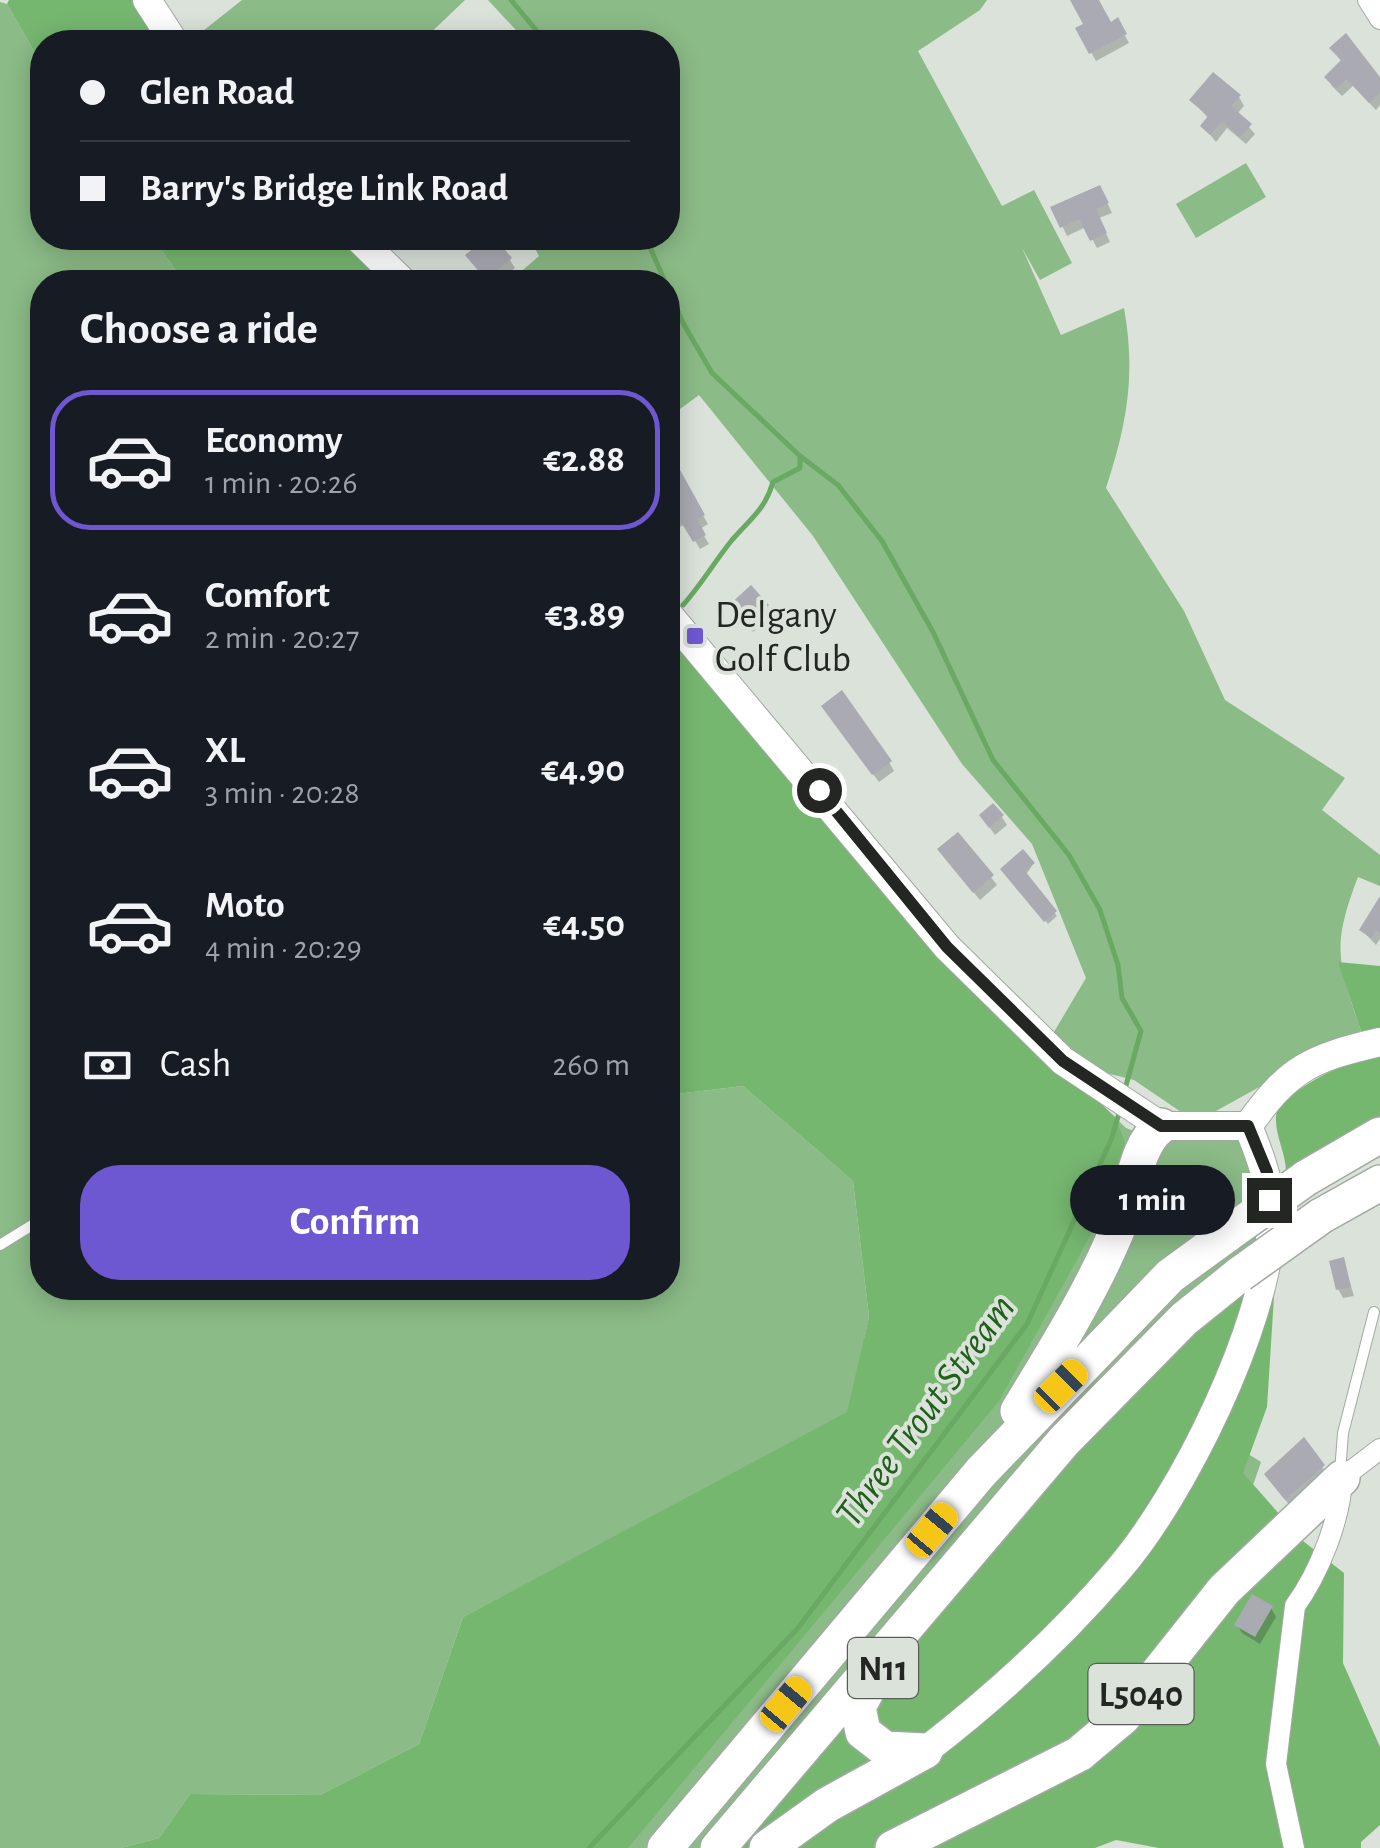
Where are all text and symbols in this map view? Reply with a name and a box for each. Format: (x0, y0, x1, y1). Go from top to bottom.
text: Glen Road (140, 74, 294, 112)
text: Barry's Bridge Link Road (140, 170, 508, 208)
text: Choose a ride (80, 307, 318, 352)
icon: car (85, 415, 175, 505)
text: Economy (205, 422, 343, 460)
text: €2.88 (543, 441, 625, 479)
text: 1 min · 20:26 (205, 467, 357, 499)
icon: car (85, 570, 175, 660)
text: Comfort (205, 577, 330, 615)
text: €3.89 (545, 596, 625, 634)
place label: Delgany Golf Club (715, 597, 851, 679)
text: 2 min · 20:27 (205, 622, 359, 654)
marker: Delgany Golf Club (684, 625, 706, 647)
icon: car (85, 725, 175, 815)
text: XL (205, 732, 245, 770)
text: €4.90 (541, 751, 625, 789)
route start (797, 768, 842, 813)
text: 3 min · 20:28 (205, 777, 360, 809)
icon: car (85, 880, 175, 970)
text: Moto (205, 887, 285, 925)
text: €4.50 (543, 906, 625, 944)
text: 4 min · 20:29 (205, 932, 362, 964)
icon: cash (80, 1038, 135, 1093)
text: Cash (160, 1046, 231, 1084)
text: 260 m (553, 1049, 630, 1081)
button: Confirm (80, 1165, 630, 1280)
callout: 1 min (1069, 1165, 1234, 1235)
route end (1247, 1178, 1292, 1223)
text: 1 min (1119, 1184, 1186, 1216)
water label: Three Trout Stream (829, 1288, 1023, 1534)
car (1029, 1354, 1093, 1418)
car (901, 1497, 963, 1563)
road number: N11 (848, 1638, 918, 1698)
road number: L5040 (1088, 1664, 1194, 1724)
car (755, 1671, 817, 1737)

